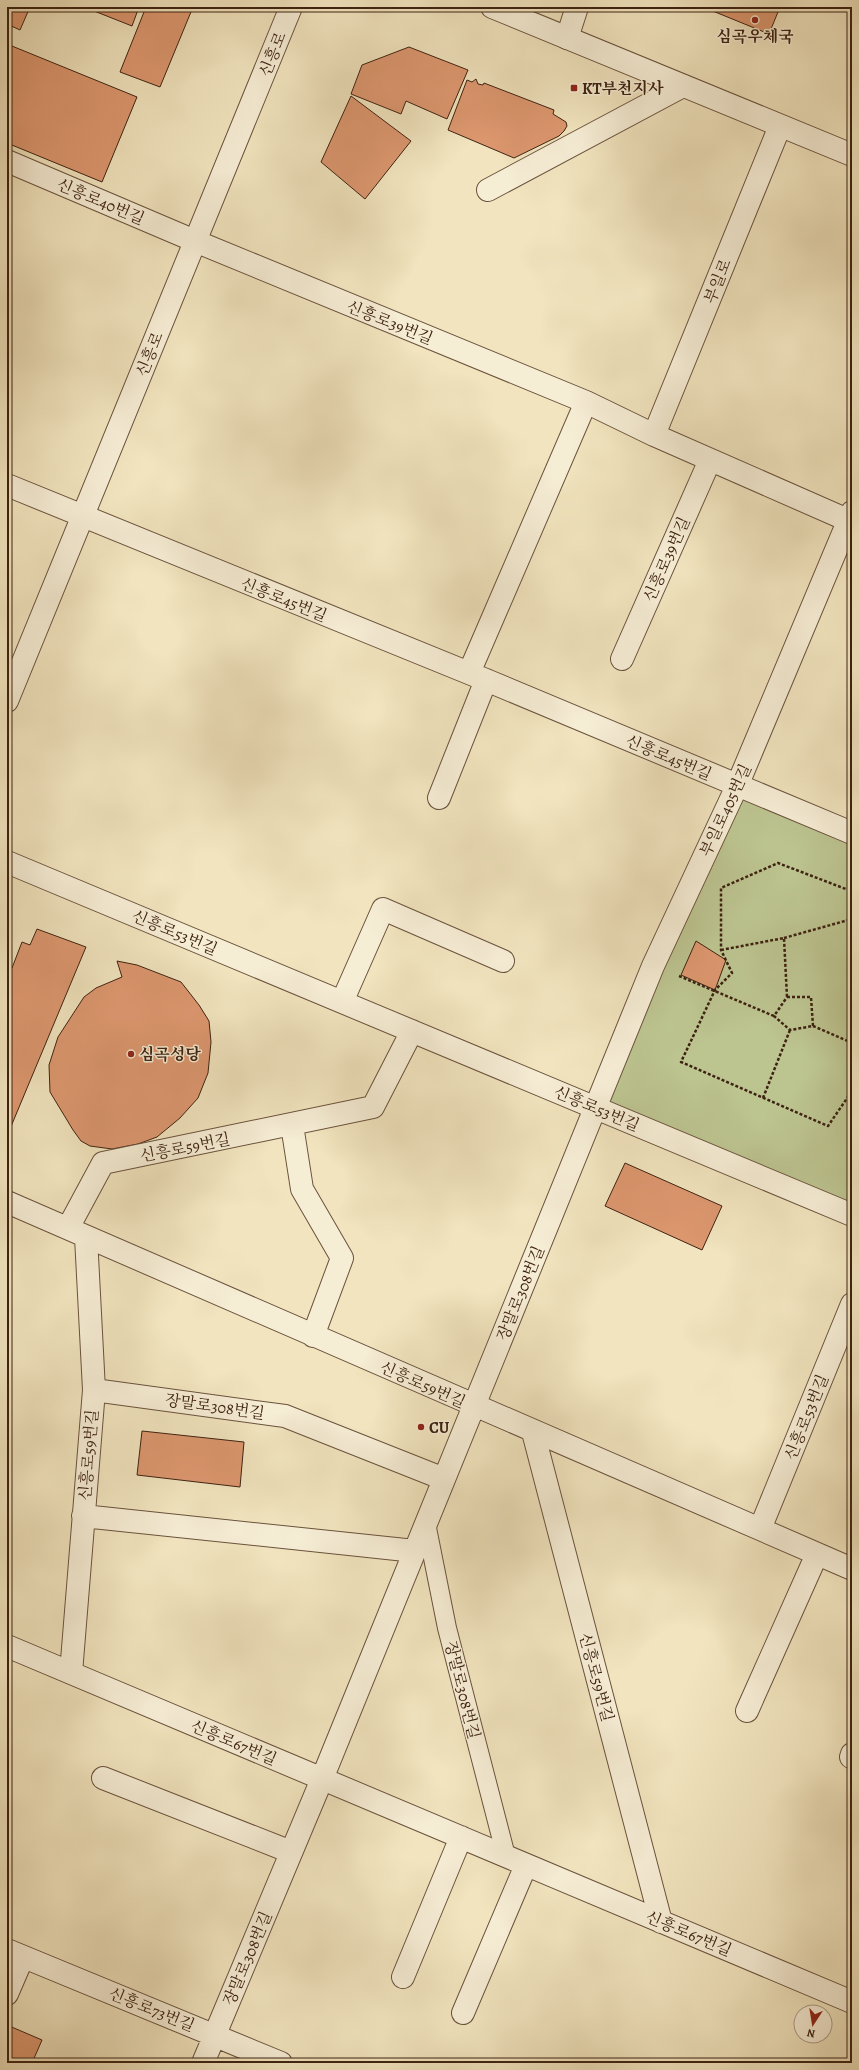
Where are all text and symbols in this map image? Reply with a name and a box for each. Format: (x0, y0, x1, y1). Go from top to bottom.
marker: 심곡우체국 (750, 15, 760, 25)
place label: 심곡우체국 (716, 26, 794, 48)
street label: 신흥로 (254, 28, 292, 80)
place label: KT부천지사 (582, 78, 664, 100)
marker: KT부천지사 (569, 83, 579, 93)
street label: 신흥로40번길 (53, 174, 148, 230)
street label: 부일로 (699, 255, 737, 307)
street label: 신흥로39번길 (343, 296, 436, 350)
street label: 신흥로 (131, 328, 169, 380)
street label: 신흥로39번길 (638, 513, 696, 606)
street label: 신흥로45번길 (237, 573, 330, 627)
street label: 신흥로45번길 (622, 730, 715, 786)
street label: 부일로405번길 (695, 760, 757, 860)
street label: 신흥로53번길 (129, 905, 221, 961)
place label: 심곡성당 (139, 1044, 201, 1066)
marker: 심곡성당 (126, 1049, 136, 1059)
street label: 신흥로53번길 (551, 1081, 643, 1137)
street label: 신흥로59번길 (138, 1128, 232, 1168)
street label: 장말로308번길 (492, 1243, 550, 1344)
street label: 신흥로59번길 (376, 1356, 469, 1414)
street label: 신흥로53번길 (780, 1371, 834, 1464)
street label: 장말로308번길 (164, 1389, 266, 1425)
street label: 신흥로59번길 (74, 1409, 104, 1502)
place label: CU (429, 1417, 450, 1439)
marker: CU (416, 1422, 426, 1432)
street label: 신흥로59번길 (574, 1630, 618, 1724)
street label: 장말로308번길 (439, 1639, 485, 1742)
street label: 신흥로67번길 (187, 1715, 280, 1771)
street label: 신흥로67번길 (642, 1906, 735, 1962)
street label: 장말로308번길 (218, 1908, 278, 2009)
street label: 신흥로73번길 (105, 1983, 198, 2037)
north arrow (793, 2004, 833, 2044)
text: N (806, 2025, 817, 2041)

